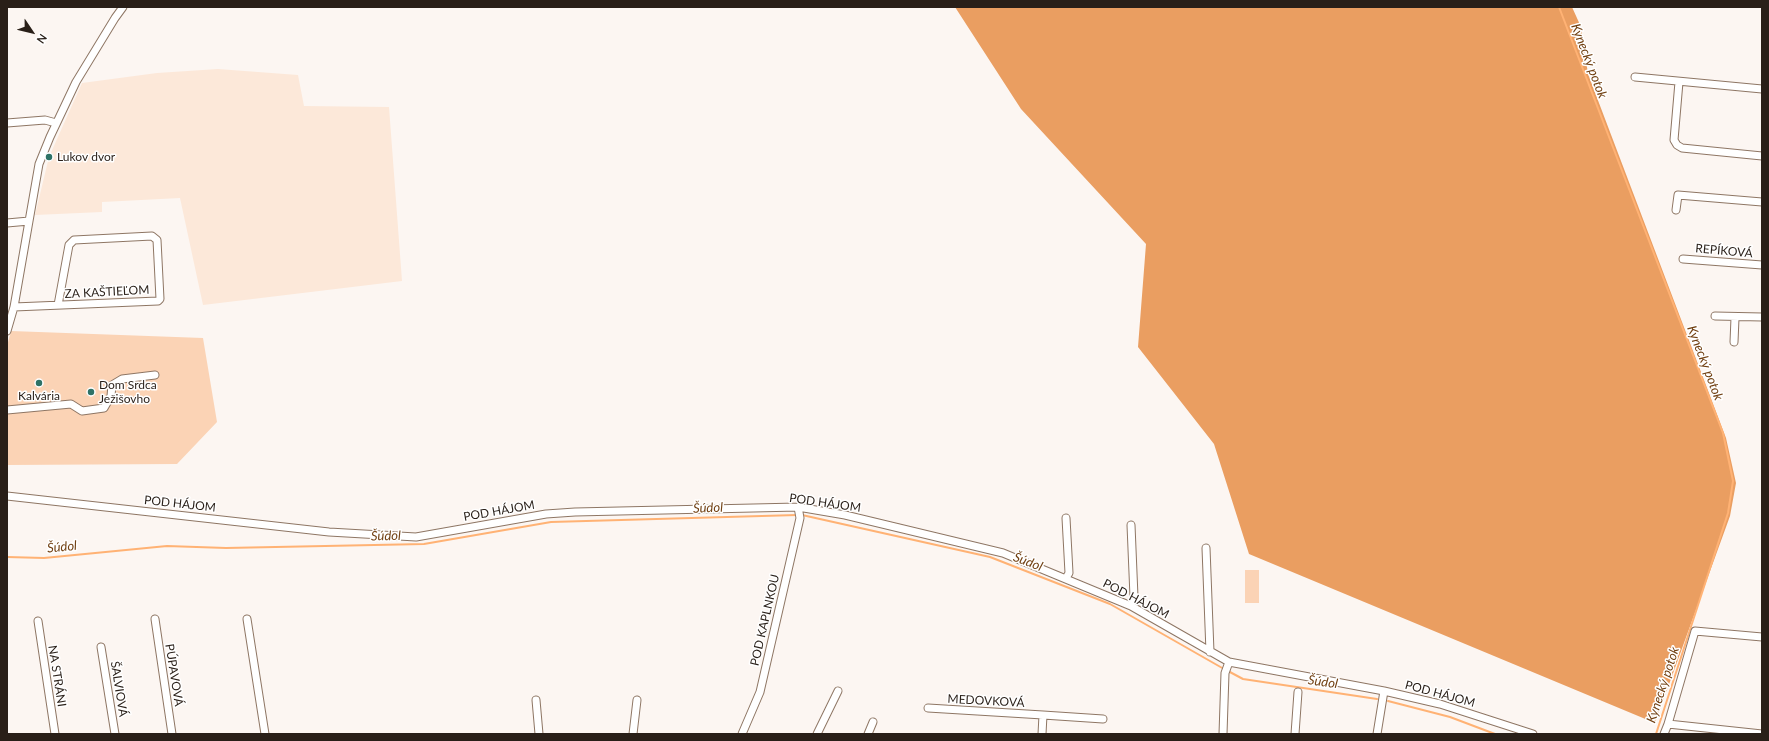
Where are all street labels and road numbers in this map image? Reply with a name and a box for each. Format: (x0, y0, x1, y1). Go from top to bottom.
street label: REPÍKOVÁ (1695, 241, 1753, 261)
street label: ZA KAŠTIEĽOM (64, 283, 150, 301)
street label: POD HÁJOM (788, 491, 862, 515)
street label: POD HÁJOM (143, 493, 217, 515)
street label: POD HÁJOM (462, 498, 536, 524)
street label: POD KAPLNKOU (747, 573, 783, 667)
street label: POD HÁJOM (1101, 576, 1171, 622)
street label: PÚPAVOVÁ (162, 643, 186, 707)
street label: NA STRÁNI (45, 644, 69, 708)
street label: ŠALVIOVÁ (108, 660, 130, 718)
street label: POD HÁJOM (1403, 678, 1477, 710)
street label: MEDOVKOVÁ (947, 692, 1025, 710)

